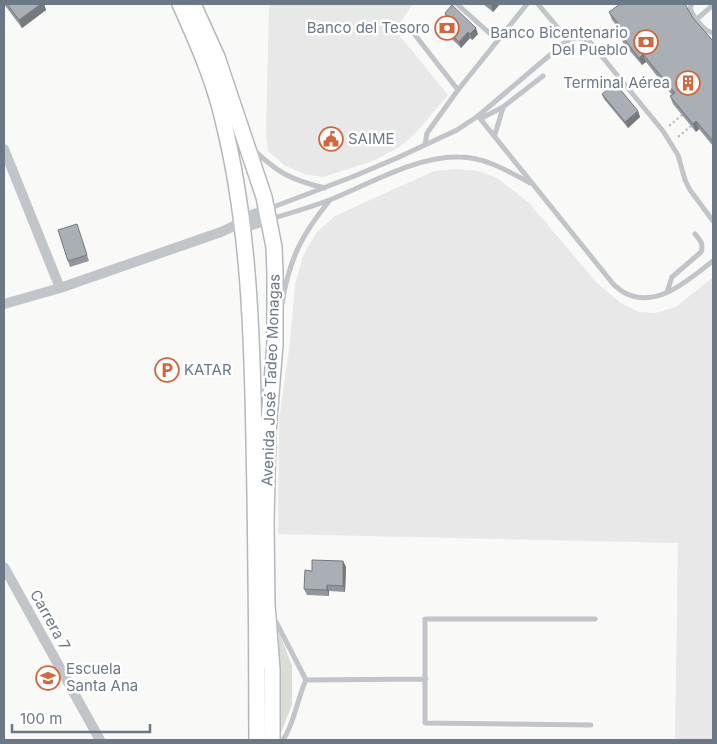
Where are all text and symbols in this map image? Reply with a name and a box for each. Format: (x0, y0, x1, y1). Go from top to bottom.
bank icon: Banco del Tesoro (434, 15, 460, 41)
place label: Banco del Tesoro (307, 18, 430, 37)
place label: Banco Bicentenario Del Pueblo (490, 23, 628, 59)
bank icon: Banco Bicentenario Del Pueblo (633, 29, 659, 55)
building icon: Terminal Aérea (675, 70, 701, 96)
place label: Terminal Aérea (563, 73, 670, 92)
public building icon: SAIME (318, 126, 344, 152)
place label: SAIME (348, 129, 395, 148)
street label: Avenida José Tadeo Monagas (257, 273, 284, 486)
parking icon: KATAR (154, 357, 180, 383)
place label: KATAR (184, 360, 232, 379)
street label: Carrera 7 (26, 586, 75, 653)
place label: Escuela Santa Ana (66, 659, 138, 695)
school or university icon: Escuela Santa Ana (35, 665, 61, 691)
scale bar (12, 702, 150, 734)
text: 100 m (20, 709, 62, 728)

